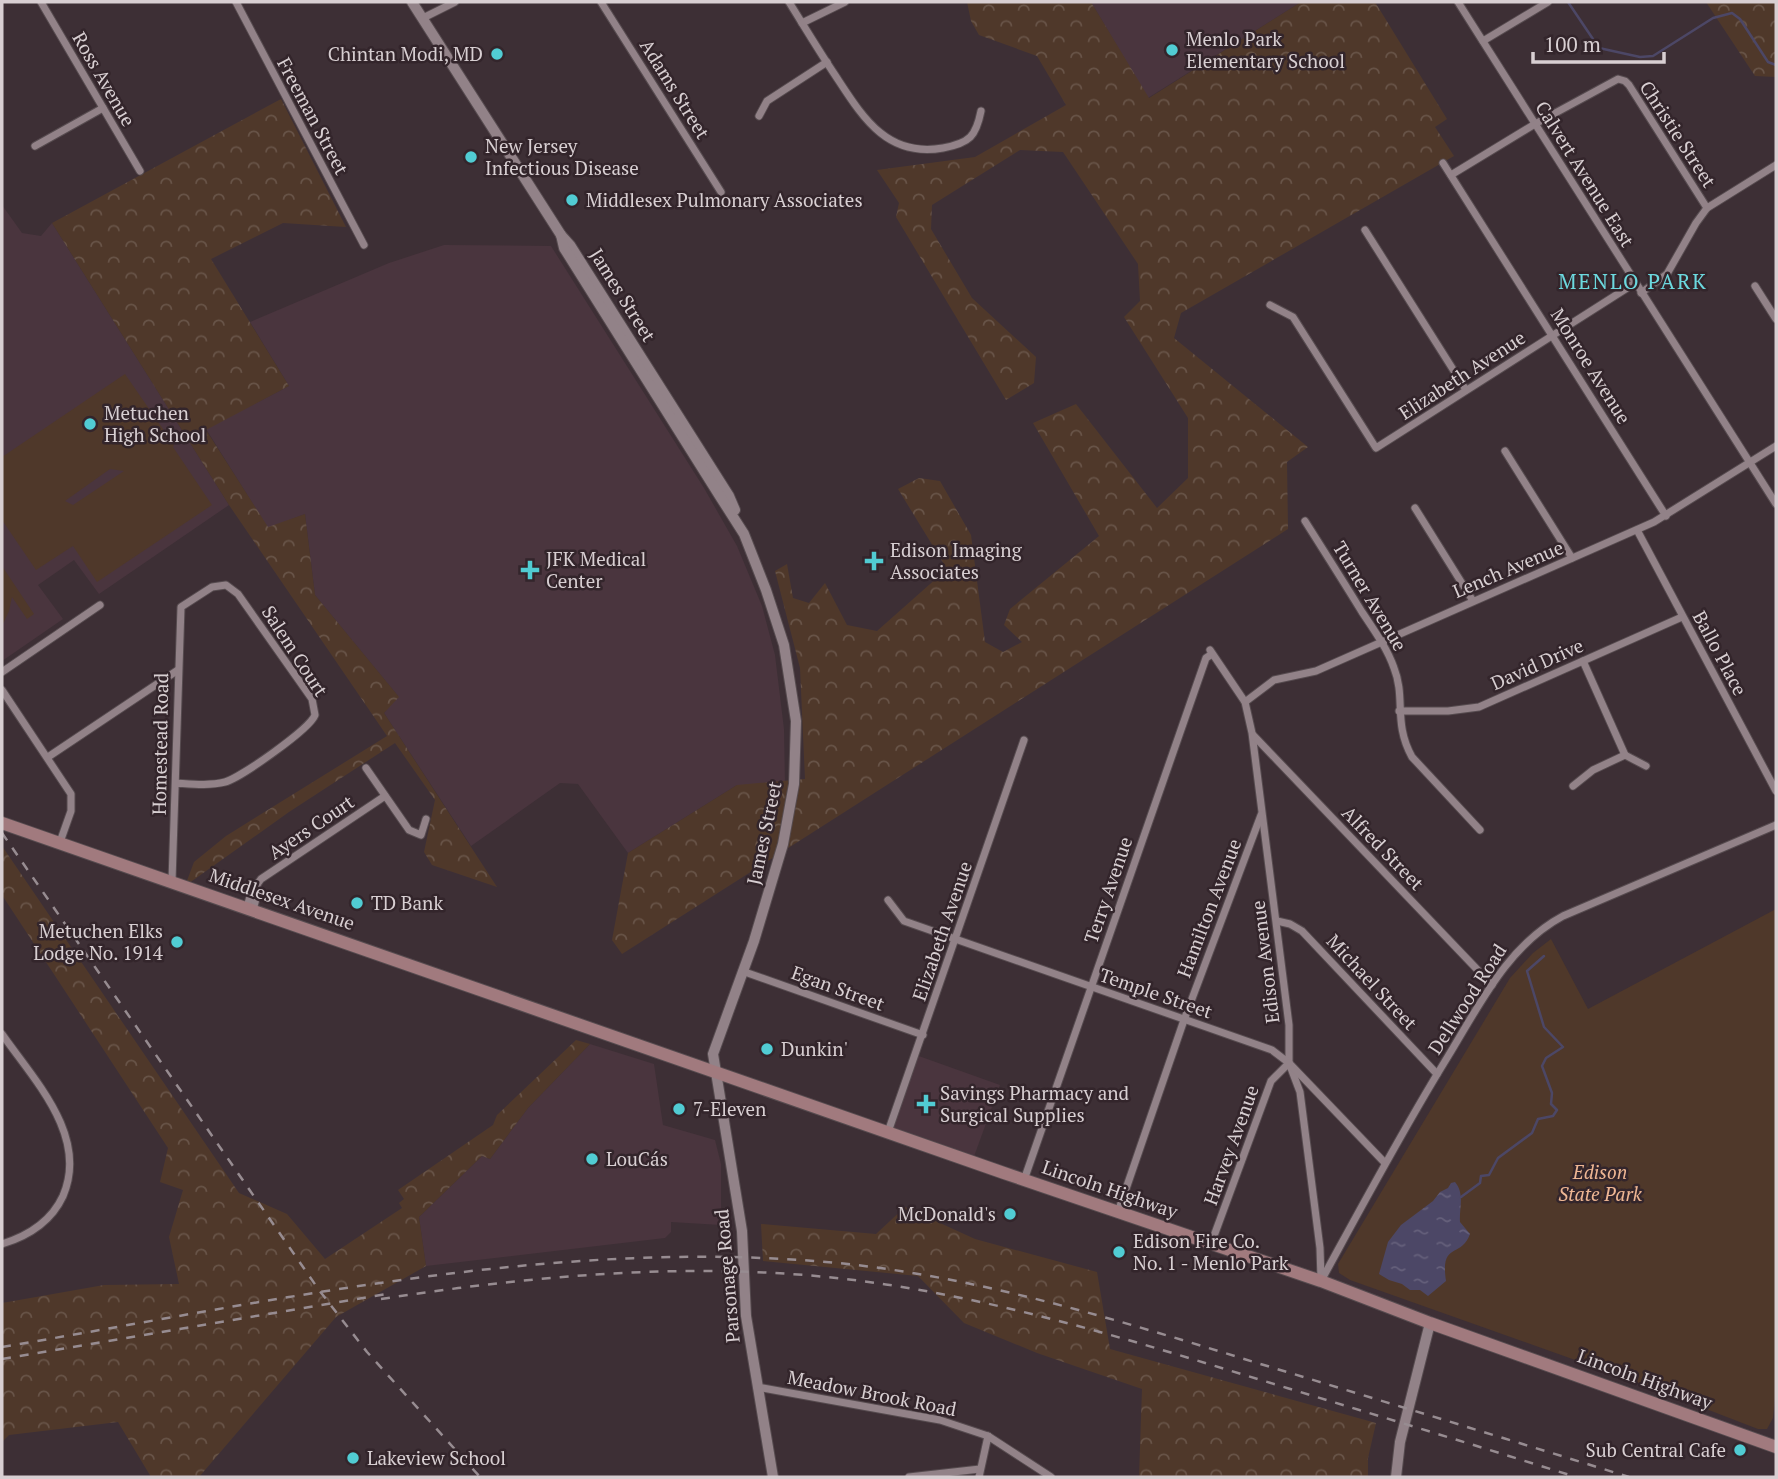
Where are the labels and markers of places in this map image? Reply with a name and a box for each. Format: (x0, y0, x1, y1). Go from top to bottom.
place label: Menlo Park Elementary School (1186, 26, 1345, 73)
place label: Chintan Modi, MD (328, 41, 483, 66)
marker: Menlo Park Elementary School (1164, 42, 1180, 58)
marker: Chintan Modi, MD (489, 46, 505, 62)
place label: New Jersey Infectious Disease (485, 133, 639, 180)
marker: New Jersey Infectious Disease (463, 149, 479, 165)
place label: Middlesex Pulmonary Associates (586, 187, 863, 212)
marker: Middlesex Pulmonary Associates (564, 192, 580, 208)
place label: Metuchen High School (104, 400, 206, 447)
marker: Metuchen High School (82, 416, 98, 432)
place label: Edison Imaging Associates (890, 537, 1023, 584)
place label: JFK Medical Center (546, 546, 646, 593)
marker: Edison Imaging Associates (864, 551, 884, 571)
marker: JFK Medical Center (520, 560, 540, 580)
place label: TD Bank (371, 890, 443, 915)
marker: TD Bank (349, 895, 365, 911)
place label: Metuchen Elks Lodge No. 1914 (33, 918, 164, 965)
marker: Metuchen Elks Lodge No. 1914 (169, 934, 185, 950)
place label: Dunkin' (781, 1036, 848, 1061)
marker: Dunkin' (759, 1041, 775, 1057)
place label: Savings Pharmacy and Surgical Supplies (940, 1080, 1130, 1127)
place label: 7-Eleven (693, 1096, 766, 1121)
marker: Savings Pharmacy and Surgical Supplies (918, 1096, 934, 1112)
marker: 7-Eleven (671, 1101, 687, 1117)
place label: LouCás (606, 1146, 668, 1171)
marker: LouCás (584, 1151, 600, 1167)
place label: McDonald's (898, 1201, 996, 1226)
marker: McDonald's (1002, 1206, 1018, 1222)
place label: Edison Fire Co. No. 1 - Menlo Park (1133, 1228, 1289, 1275)
marker: Edison Fire Co. No. 1 - Menlo Park (1111, 1244, 1127, 1260)
place label: Sub Central Cafe (1585, 1437, 1726, 1462)
marker: Sub Central Cafe (1732, 1442, 1748, 1458)
place label: Lakeview School (367, 1445, 506, 1470)
marker: Lakeview School (345, 1450, 361, 1466)

